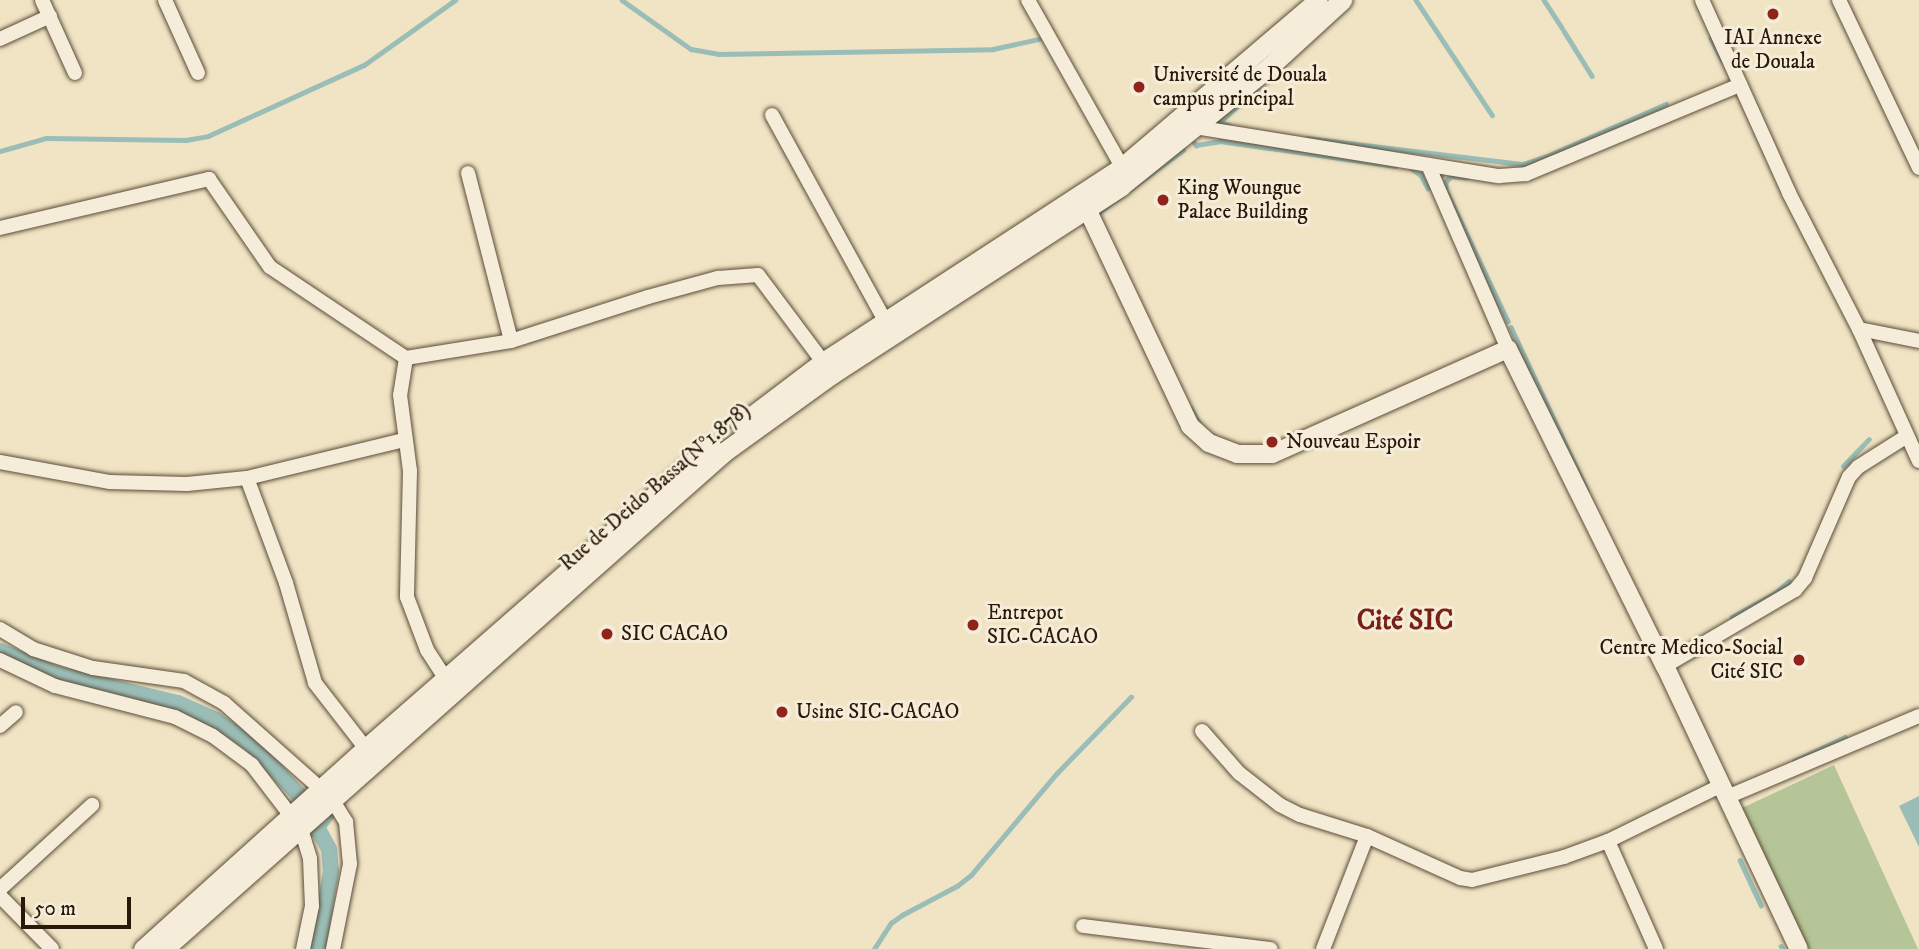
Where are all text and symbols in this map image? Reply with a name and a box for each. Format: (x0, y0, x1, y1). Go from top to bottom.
marker: IAI Annexe de Douala (1765, 6, 1781, 22)
place label: IAI Annexe de Douala (1724, 25, 1822, 75)
place label: Université de Douala campus principal (1153, 62, 1327, 112)
marker: Université de Douala campus principal (1131, 79, 1147, 95)
place label: King Woungue Palace Building (1177, 175, 1308, 225)
marker: King Woungue Palace Building (1155, 192, 1171, 208)
street label: Rue de Deido Bassa(N°1.878) (555, 397, 755, 577)
place label: Nouveau Espoir (1286, 429, 1420, 455)
marker: Nouveau Espoir (1264, 434, 1280, 450)
place label: Entrepot SIC-CACAO (987, 600, 1098, 650)
district label: Cité SIC (1357, 604, 1453, 638)
marker: Entrepot SIC-CACAO (965, 617, 981, 633)
place label: SIC CACAO (621, 621, 728, 647)
marker: SIC CACAO (599, 626, 615, 642)
place label: Centre Medico-Social Cité SIC (1600, 635, 1783, 685)
marker: Centre Medico-Social Cité SIC (1789, 650, 1809, 670)
place label: Usine SIC-CACAO (796, 699, 959, 725)
marker: Usine SIC-CACAO (774, 704, 790, 720)
scale bar (24, 883, 135, 927)
text: 50 m (34, 896, 76, 922)

